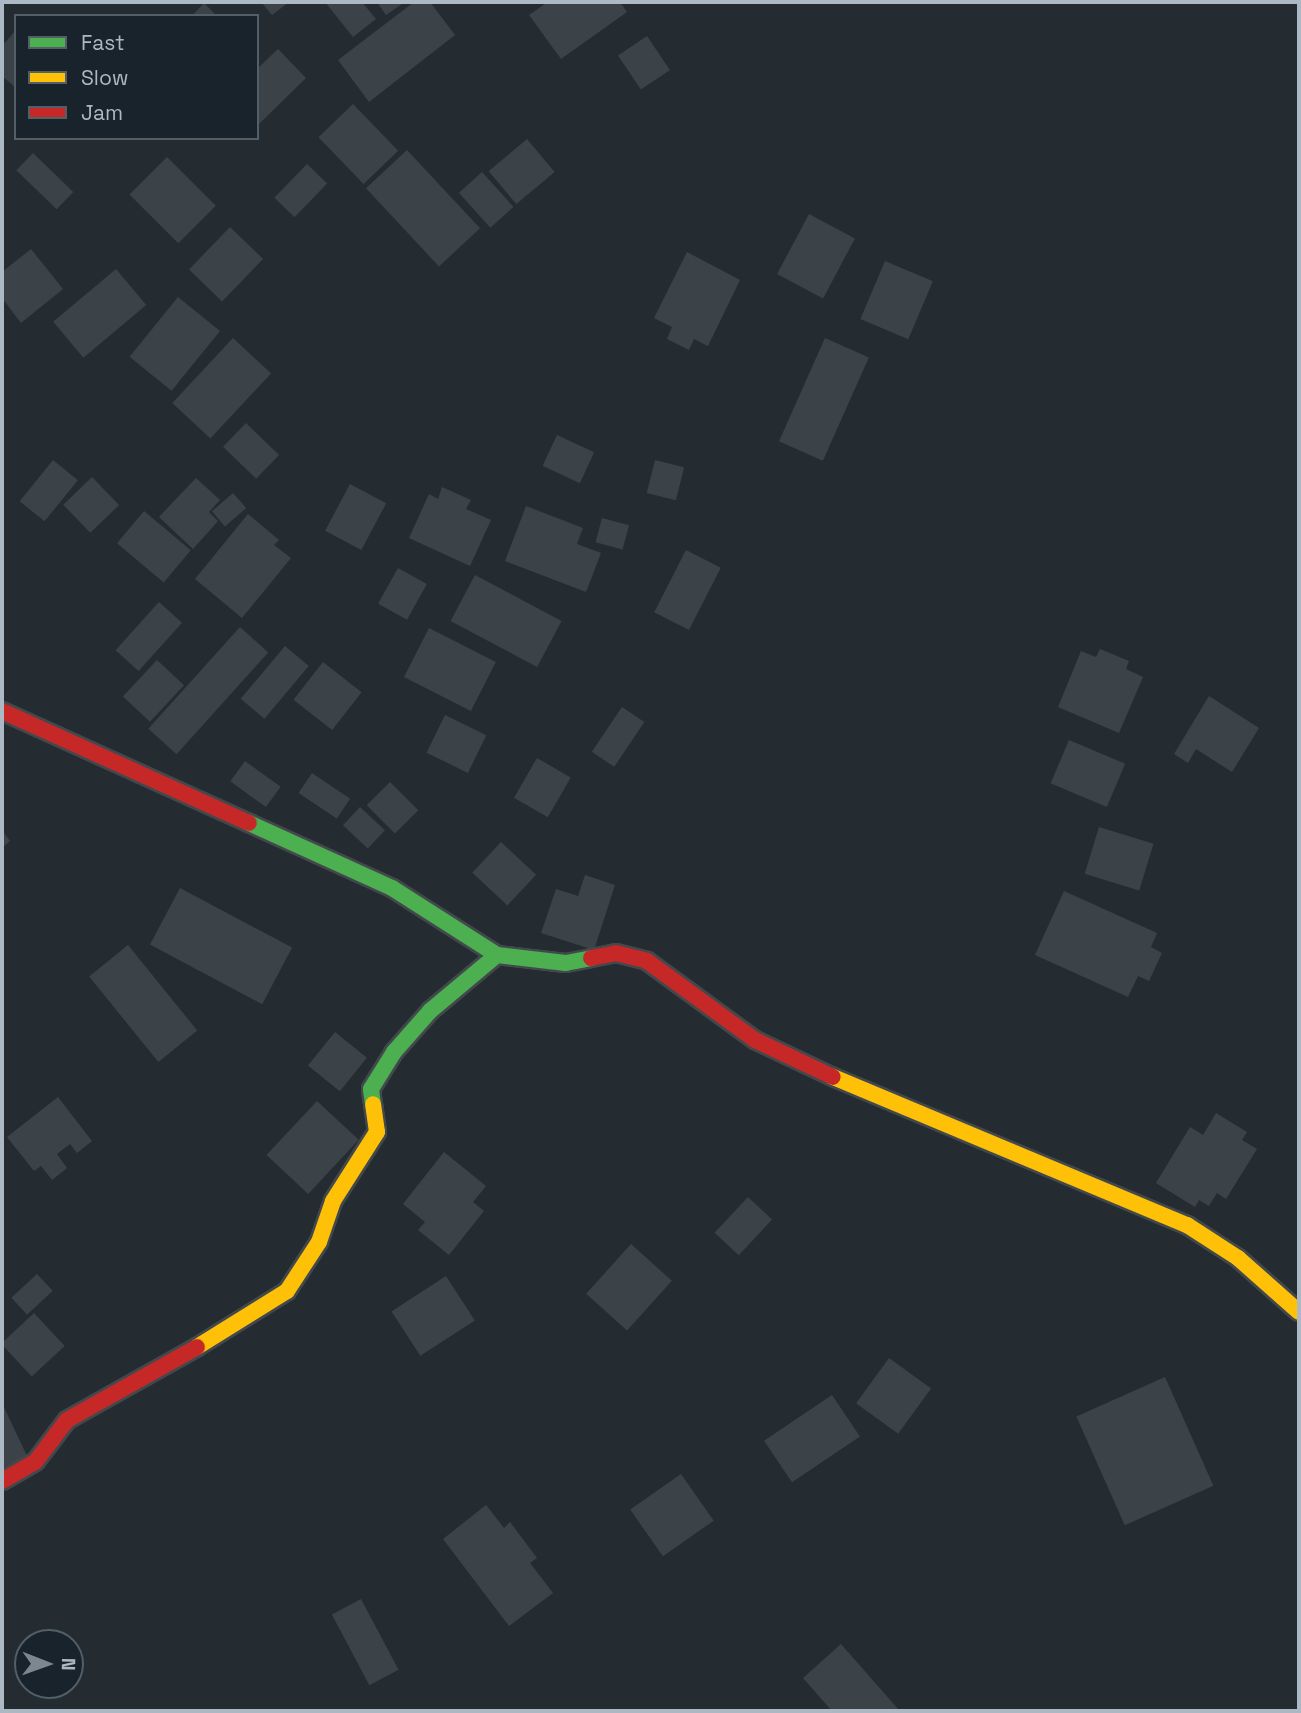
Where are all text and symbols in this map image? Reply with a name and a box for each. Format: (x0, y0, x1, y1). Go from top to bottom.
legend (14, 14, 259, 140)
text: Fast (81, 29, 125, 56)
text: Slow (81, 64, 129, 91)
text: Jam (81, 99, 123, 126)
north arrow (14, 1629, 84, 1699)
text: N (56, 1658, 81, 1671)

